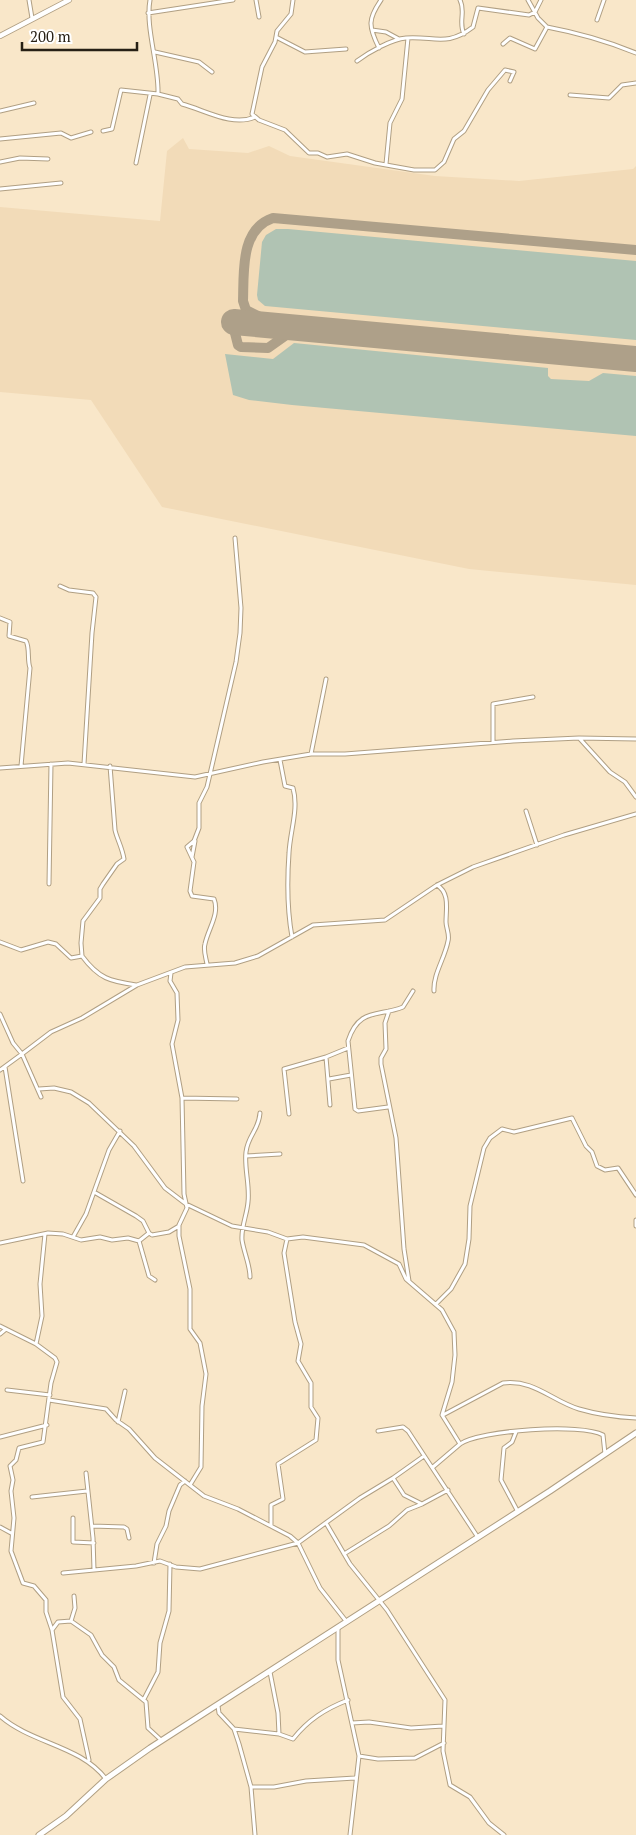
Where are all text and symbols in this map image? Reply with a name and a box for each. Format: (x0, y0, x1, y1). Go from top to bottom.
scale bar (22, 20, 138, 52)
text: 200 m (30, 26, 71, 46)

